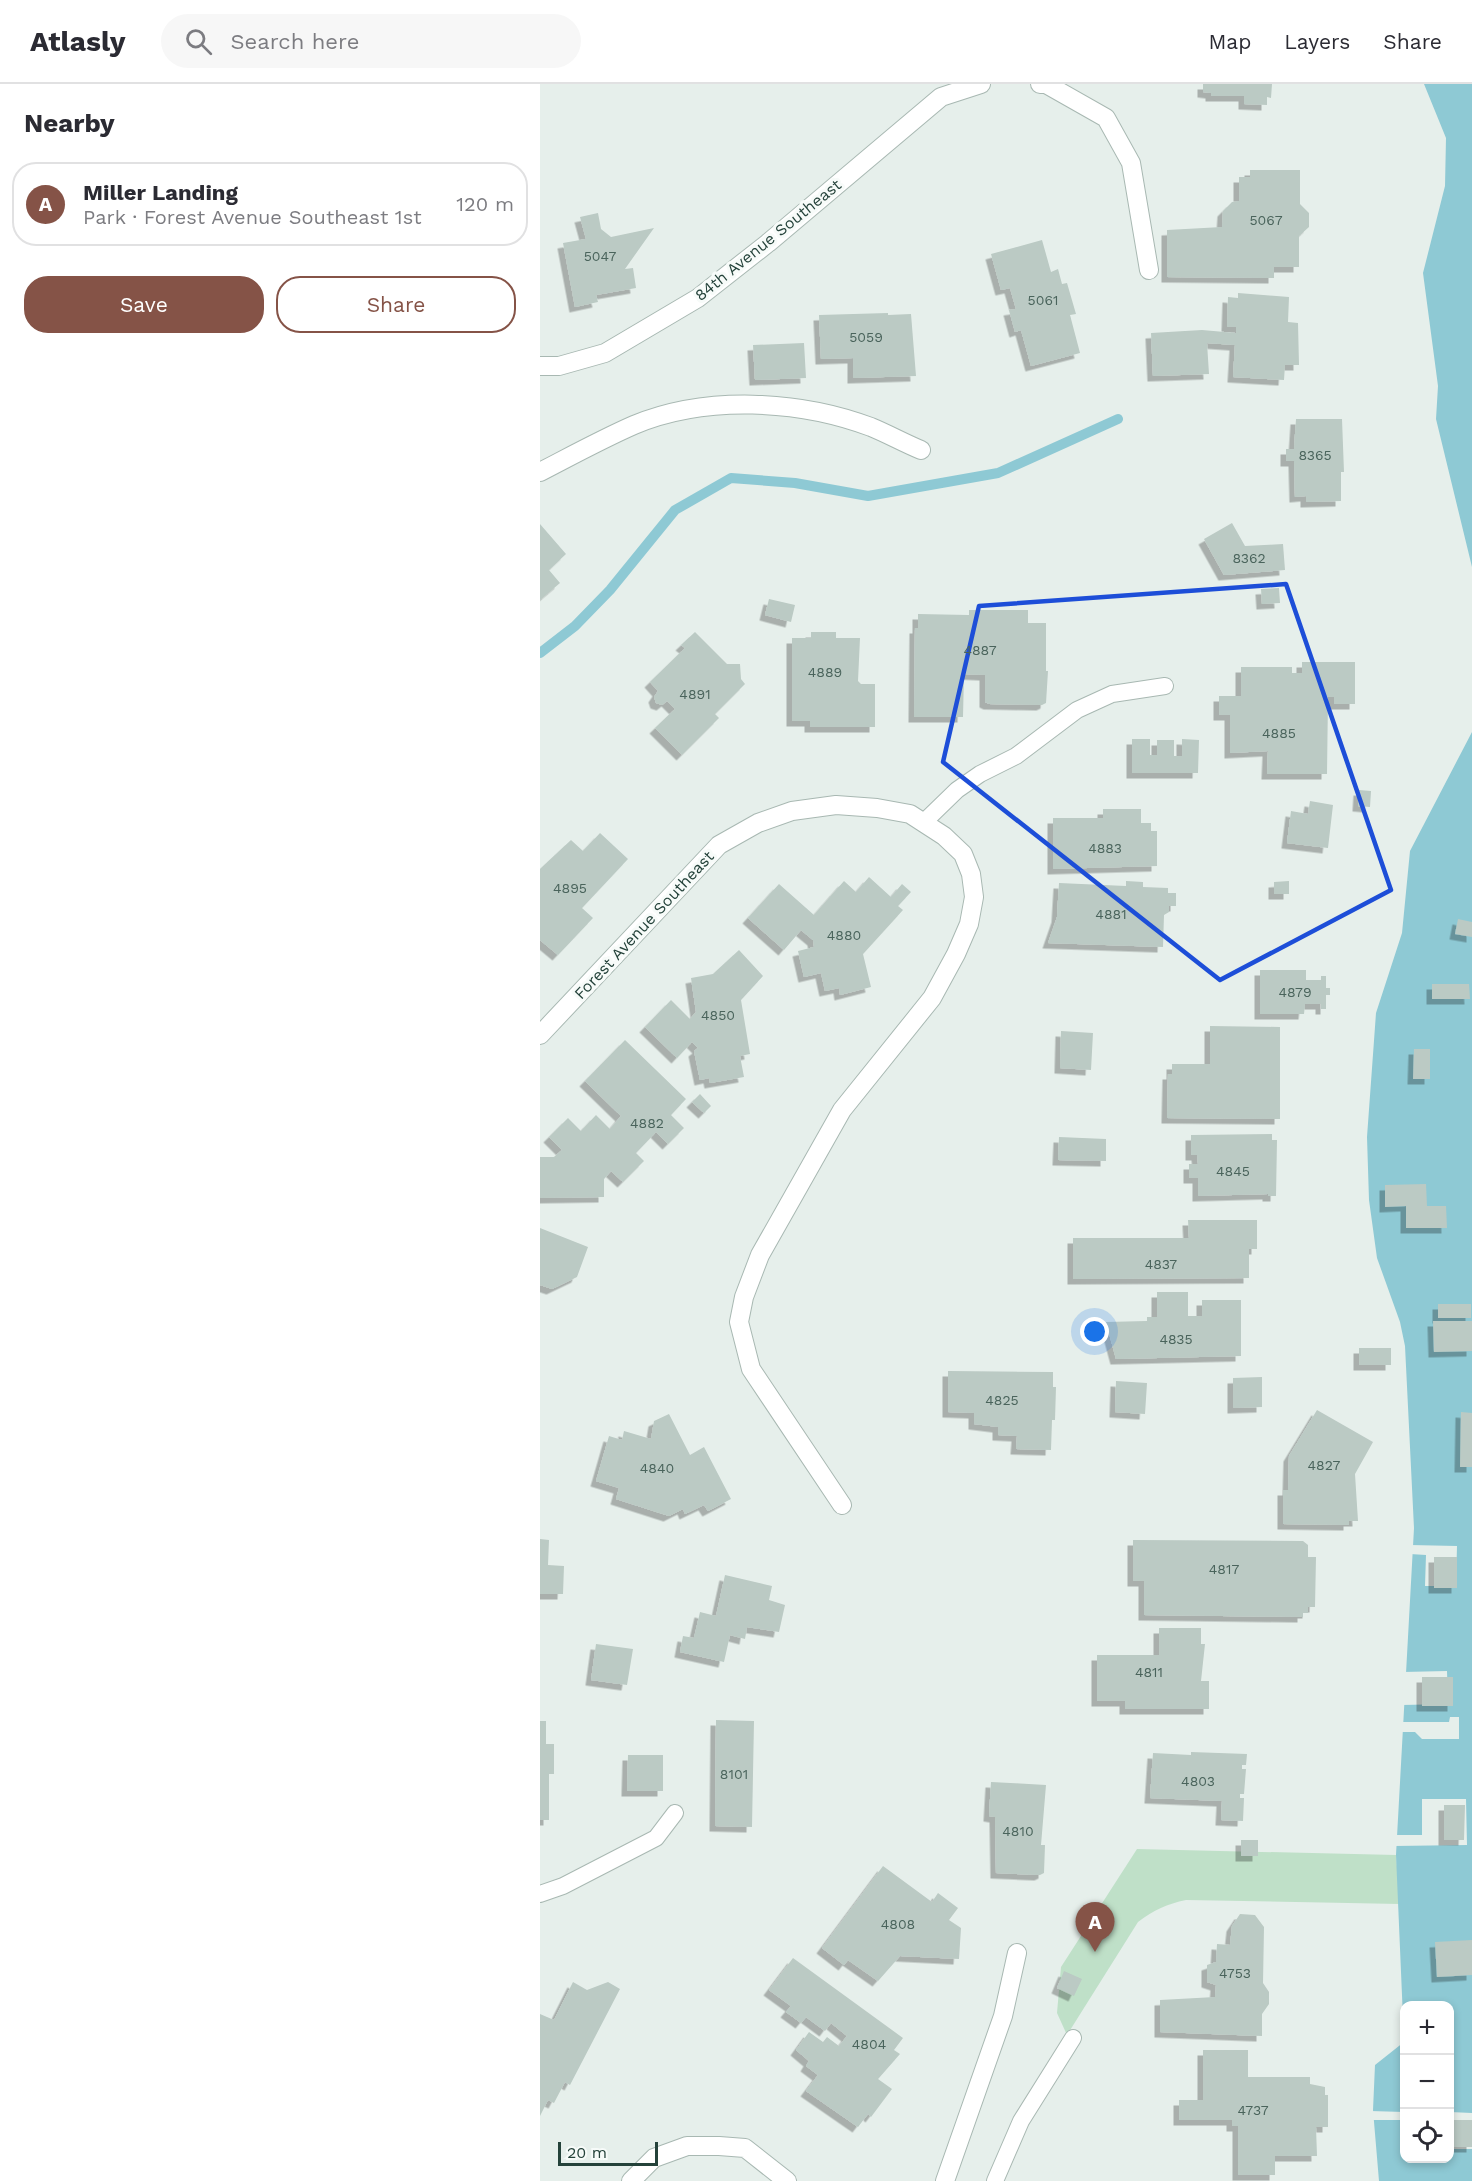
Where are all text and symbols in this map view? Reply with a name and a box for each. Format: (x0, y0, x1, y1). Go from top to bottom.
search box (161, 14, 581, 68)
text: Atlasly (30, 25, 125, 58)
icon: search (182, 25, 215, 58)
text: Search here (230, 29, 359, 54)
text: Map (1208, 29, 1251, 54)
text: Layers (1284, 29, 1350, 54)
text: Share (1383, 29, 1442, 54)
text: Nearby (24, 108, 115, 138)
street label: 84th Avenue Southeast (691, 175, 845, 305)
text: Miller Landing (83, 180, 238, 205)
text: A (39, 192, 52, 216)
text: 120 m (456, 192, 514, 216)
text: Park · Forest Avenue Southeast 1st (83, 205, 422, 229)
house number: 5067 (1249, 212, 1283, 228)
house number: 5047 (584, 248, 616, 264)
button: Save (24, 276, 264, 333)
button: Share (276, 276, 516, 333)
house number: 5061 (1028, 292, 1058, 308)
house number: 5059 (849, 329, 883, 345)
house number: 8365 (1298, 447, 1332, 463)
house number: 8362 (1232, 550, 1266, 566)
house number: 4887 (963, 642, 997, 658)
house number: 4889 (808, 664, 842, 680)
house number: 4891 (679, 686, 711, 702)
house number: 4885 (1262, 725, 1296, 741)
house number: 4883 (1088, 840, 1122, 856)
street label: Forest Avenue Southeast (570, 847, 718, 1003)
house number: 4895 (553, 880, 587, 896)
house number: 4881 (1095, 906, 1127, 922)
house number: 4880 (827, 927, 861, 943)
house number: 4879 (1278, 984, 1312, 1000)
house number: 4850 (701, 1007, 735, 1023)
house number: 4882 (630, 1115, 664, 1131)
house number: 4845 (1216, 1163, 1250, 1179)
house number: 4837 (1145, 1256, 1177, 1272)
your location (1080, 1317, 1109, 1346)
house number: 4835 (1159, 1331, 1193, 1347)
house number: 4825 (985, 1392, 1019, 1408)
house number: 4827 (1308, 1457, 1341, 1473)
house number: 4840 (640, 1460, 674, 1476)
house number: 4817 (1209, 1561, 1239, 1577)
house number: 4811 (1135, 1664, 1163, 1680)
house number: 8101 (720, 1766, 748, 1782)
house number: 4803 (1181, 1773, 1215, 1789)
house number: 4810 (1002, 1823, 1034, 1839)
pin: A (1076, 1902, 1114, 1952)
house number: 4808 (881, 1916, 915, 1932)
house number: 4753 (1219, 1965, 1251, 1981)
map controls (1400, 2001, 1454, 2163)
button: + (1400, 2001, 1454, 2055)
house number: 4804 (852, 2036, 886, 2052)
button: − (1400, 2055, 1454, 2109)
house number: 4737 (1237, 2102, 1269, 2118)
button: locate (1400, 2109, 1454, 2163)
scale bar (558, 2139, 658, 2166)
text: 20 m (567, 2143, 607, 2162)

